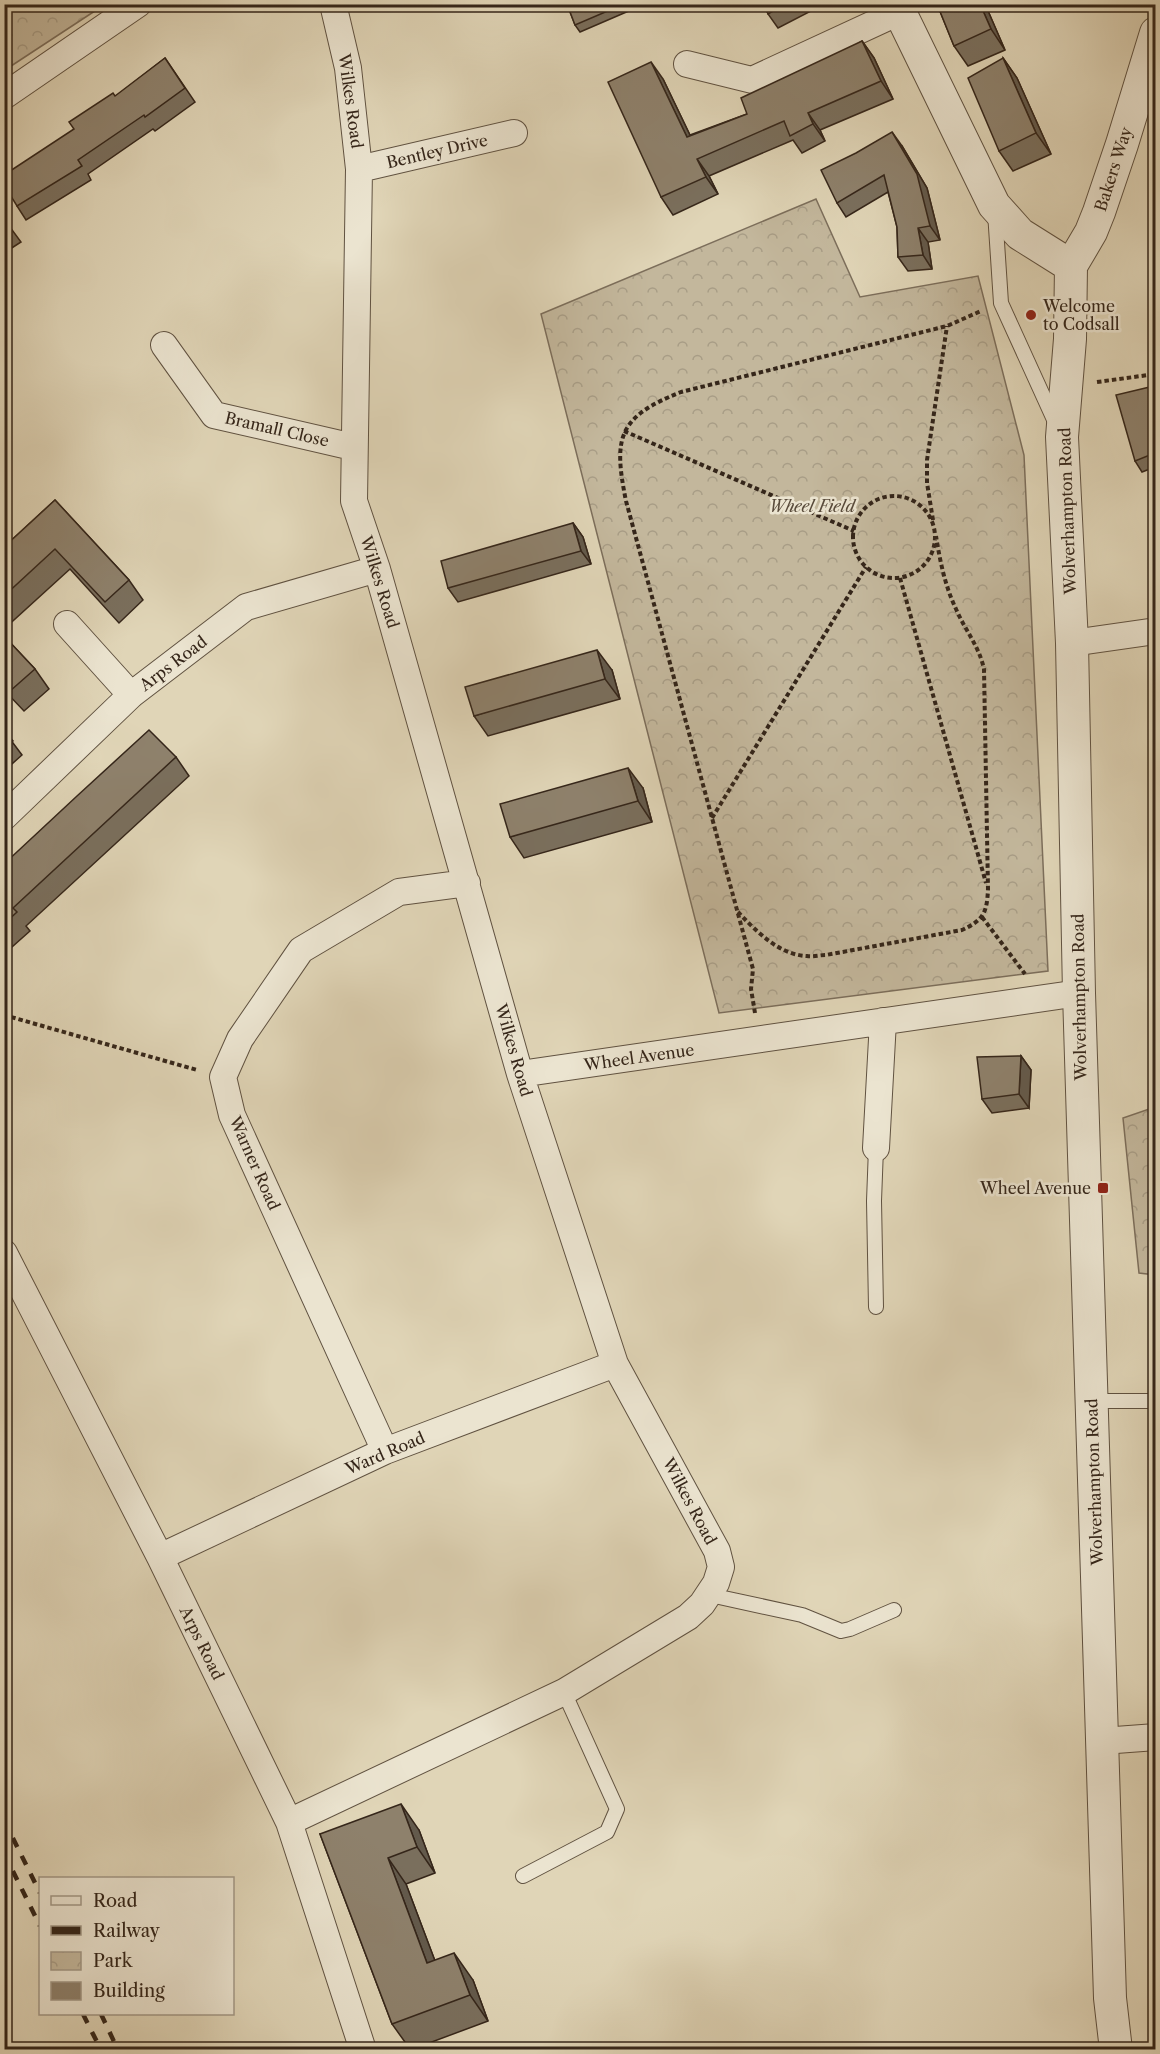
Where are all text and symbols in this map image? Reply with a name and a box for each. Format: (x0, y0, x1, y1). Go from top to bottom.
street label: Wilkes Road (334, 51, 368, 150)
street label: Bakers Way (1090, 123, 1136, 214)
street label: Bentley Drive (384, 130, 490, 172)
place label: Welcome to Codsall (1042, 296, 1120, 334)
marker: Welcome to Codsall (1024, 308, 1038, 322)
street label: Bramall Close (223, 407, 331, 451)
street label: Wolverhampton Road (1054, 427, 1080, 596)
park label: Wheel Field (769, 496, 856, 516)
street label: Wilkes Road (356, 532, 404, 631)
street label: Arps Road (135, 631, 211, 695)
street label: Wolverhampton Road (1068, 913, 1090, 1082)
street label: Wilkes Road (491, 1000, 537, 1099)
street label: Wheel Avenue (582, 1039, 695, 1075)
street label: Warner Road (225, 1112, 285, 1213)
place label: Wheel Avenue (979, 1178, 1091, 1198)
marker: Wheel Avenue (1096, 1181, 1110, 1195)
street label: Wolverhampton Road (1081, 1398, 1107, 1567)
street label: Ward Road (341, 1427, 428, 1479)
street label: Wilkes Road (658, 1453, 721, 1548)
street label: Arps Road (175, 1602, 228, 1683)
legend (39, 1877, 234, 2015)
text: Road (93, 1890, 138, 1912)
text: Railway (93, 1920, 161, 1942)
text: Park (93, 1950, 134, 1972)
text: Building (93, 1980, 165, 2002)

